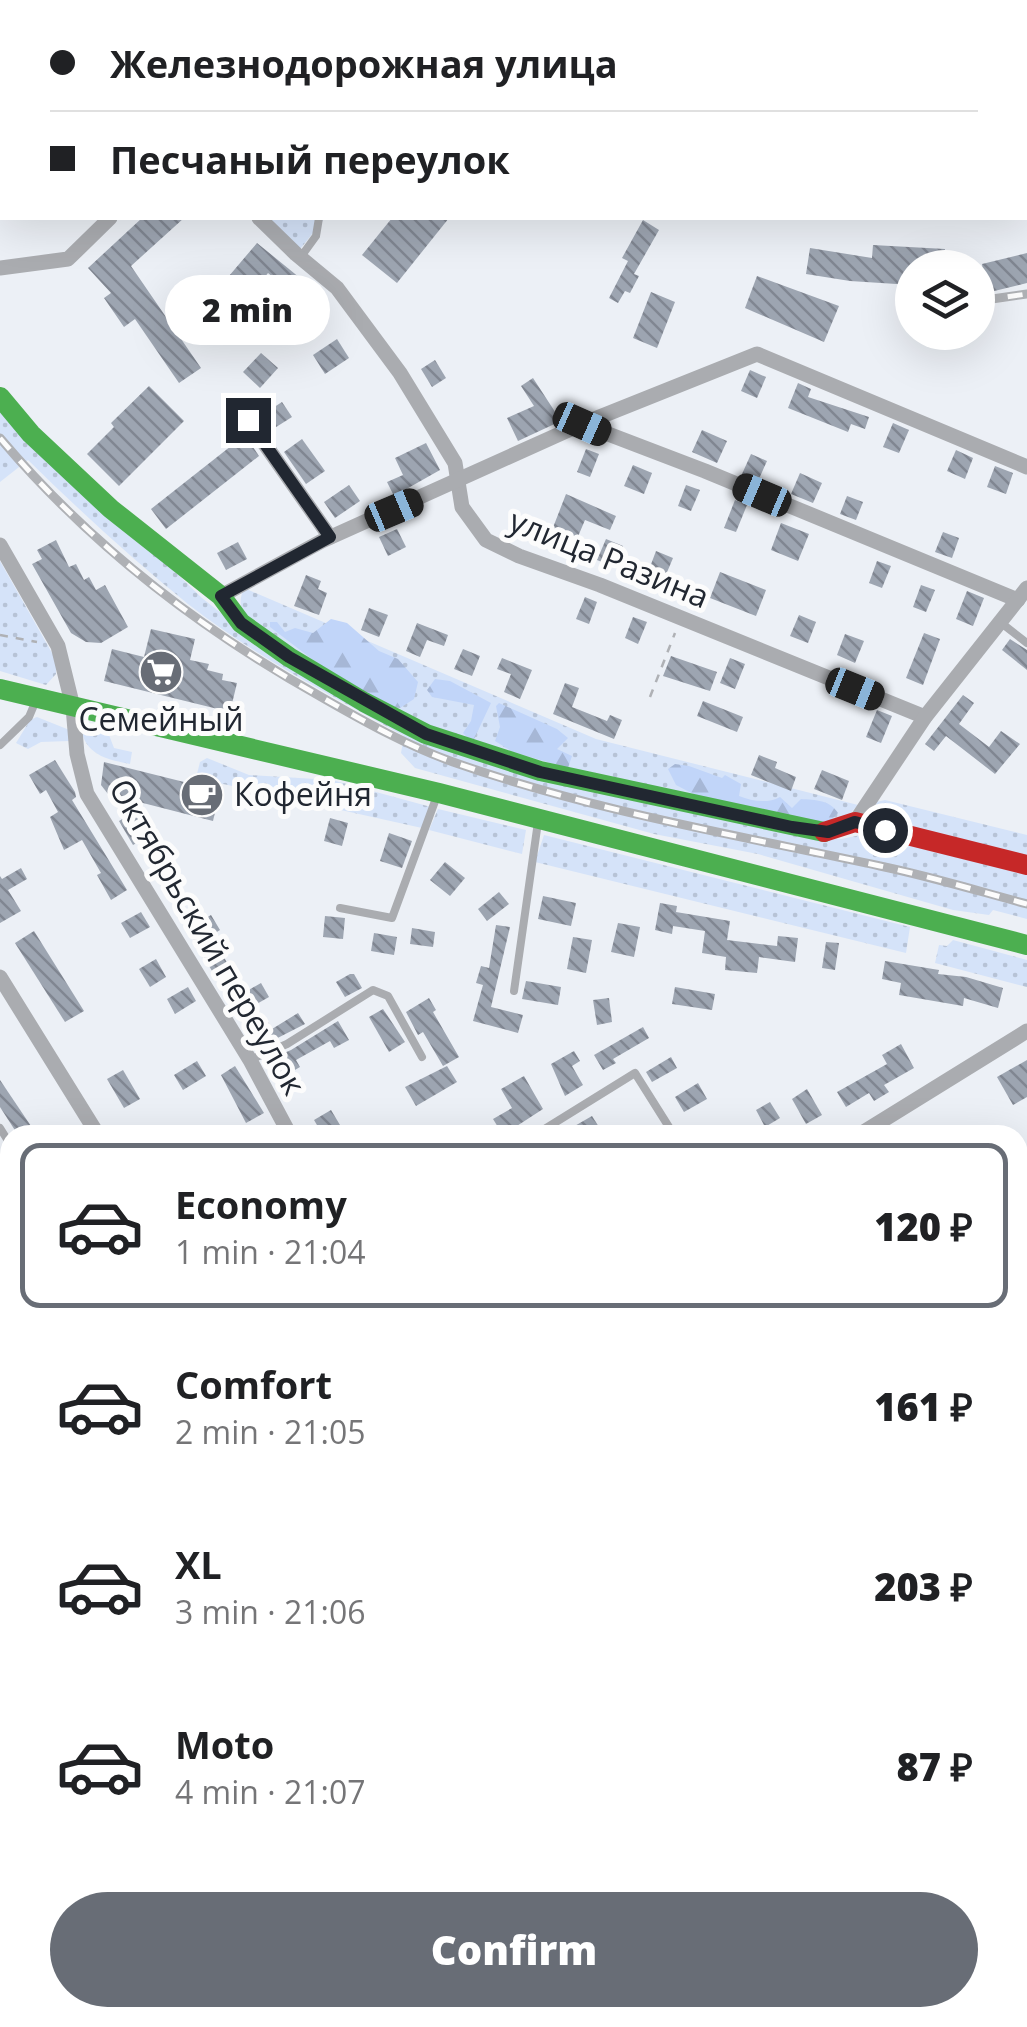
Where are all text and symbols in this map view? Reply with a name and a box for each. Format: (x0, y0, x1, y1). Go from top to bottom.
text: Железнодорожная улица (110, 37, 618, 89)
text: Песчаный переулок (110, 133, 510, 185)
map controls (895, 250, 995, 350)
button: layers (895, 250, 995, 350)
callout: 2 min (166, 275, 330, 345)
text: 2 min (202, 288, 293, 331)
route end (226, 398, 271, 443)
car (548, 398, 616, 450)
car (729, 469, 795, 521)
car (361, 484, 427, 536)
street label: улица Разина (503, 498, 716, 617)
supermarket icon: Семейный (138, 649, 184, 695)
car (822, 664, 888, 714)
place label: Семейный (78, 697, 244, 740)
street label: Октябрьский переулок (100, 770, 317, 1102)
cafe icon: Кофейня (179, 772, 225, 818)
place label: Кофейня (234, 772, 372, 815)
route start (863, 808, 908, 853)
text: Economy (175, 1178, 347, 1230)
icon: car (55, 1181, 145, 1271)
text: 120 ₽ (874, 1200, 973, 1252)
text: 1 min · 21:04 (175, 1230, 366, 1273)
text: Comfort (175, 1358, 332, 1410)
icon: car (55, 1361, 145, 1451)
text: 161 ₽ (874, 1380, 973, 1432)
text: 2 min · 21:05 (175, 1410, 366, 1453)
text: XL (175, 1538, 222, 1590)
icon: car (55, 1541, 145, 1631)
text: 203 ₽ (874, 1560, 973, 1612)
text: 3 min · 21:06 (175, 1590, 366, 1633)
text: Moto (175, 1718, 274, 1770)
icon: car (55, 1721, 145, 1811)
text: 87 ₽ (896, 1740, 973, 1792)
text: 4 min · 21:07 (175, 1770, 366, 1813)
button: Confirm (50, 1892, 978, 2007)

